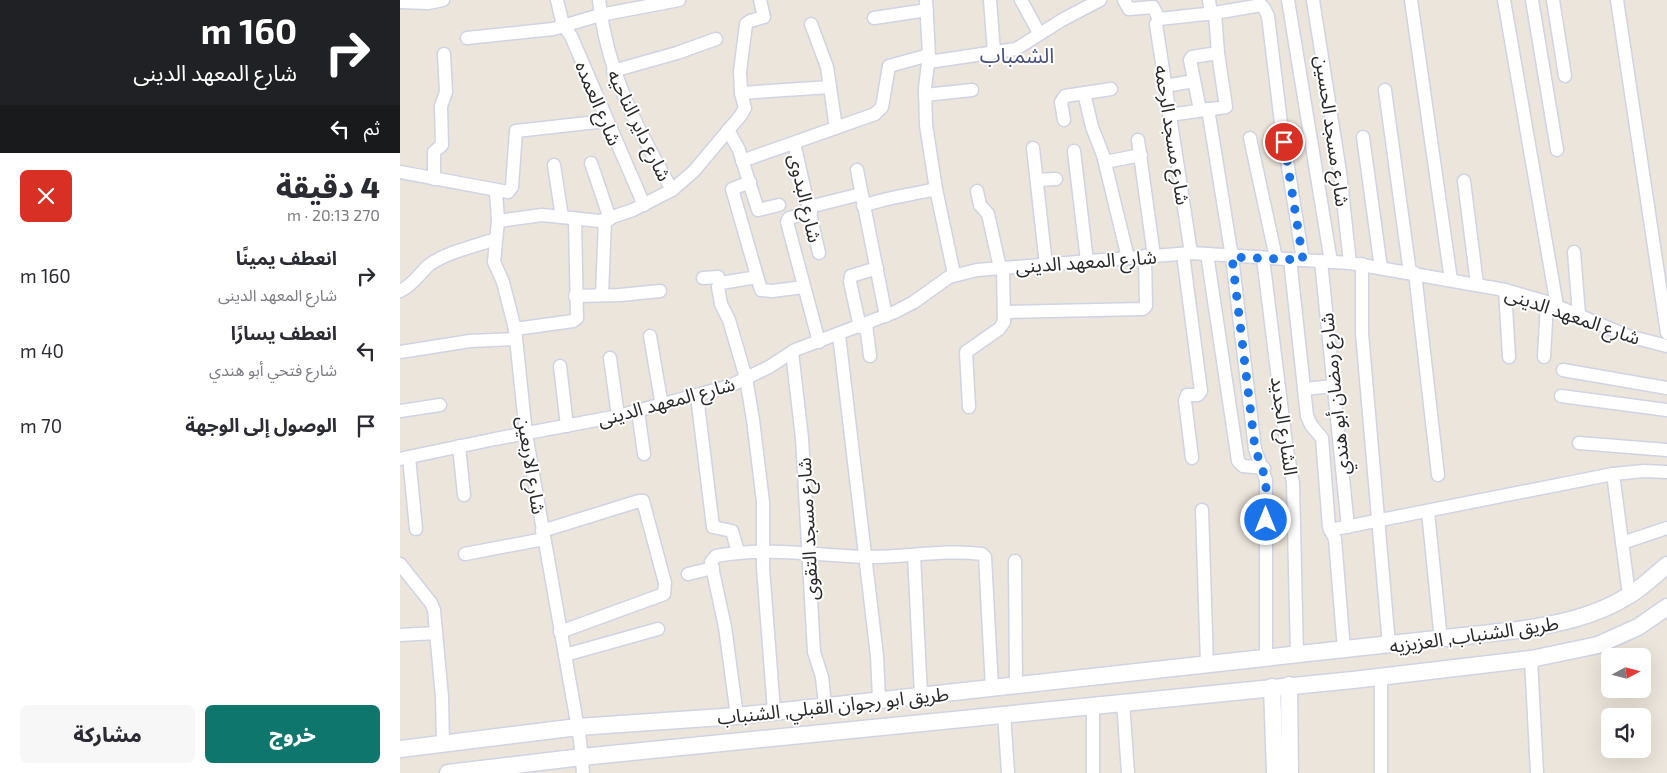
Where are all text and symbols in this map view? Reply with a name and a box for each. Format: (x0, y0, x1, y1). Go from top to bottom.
text: 160 m (201, 9, 297, 51)
icon: right (315, 20, 380, 85)
district label: الشمباب (980, 42, 1054, 67)
street label: شارع مسجد الحسين (1308, 54, 1355, 209)
street label: شارع العمده (568, 57, 627, 150)
text: شارع المعهد الدينى (133, 59, 297, 85)
street label: شارع مسجد الرحمه (1148, 63, 1195, 207)
street label: شارع داير الناحيه (600, 65, 677, 186)
icon: left (326, 115, 354, 143)
text: ثم (364, 116, 380, 139)
pin (1263, 121, 1305, 163)
icon: arrive (1270, 128, 1298, 156)
street label: شارع البدوى (782, 151, 827, 245)
text: 4 دقيقة (276, 168, 380, 204)
button: close (20, 170, 72, 222)
text: 270 m · 20:13 (287, 205, 380, 224)
street label: شارع المعهد الدينى (1015, 245, 1158, 280)
text: انعطف يمينًا (236, 246, 337, 269)
icon: right (352, 262, 380, 290)
text: 160 m (20, 264, 71, 287)
street label: شارع المعهد الدينى (1501, 281, 1644, 352)
text: شارع المعهد الدينى (218, 285, 337, 304)
street label: شارع رمضان أبو هندي (1314, 311, 1358, 476)
text: انعطف يسارًا (231, 321, 337, 344)
icon: left (352, 337, 380, 365)
text: 40 m (20, 339, 64, 362)
text: شارع فتحي أبو هندي (209, 360, 337, 379)
street label: شارع المعهد الدينى (595, 372, 738, 433)
street label: الشارع الجديد (1264, 375, 1303, 477)
icon: arrive (352, 412, 380, 440)
text: الوصول إلى الوجهة (185, 413, 337, 436)
text: 70 m (20, 414, 62, 437)
street label: شارع الاربعين (510, 414, 551, 516)
street label: شارع مسجد التقوى (792, 457, 825, 601)
position arrow (1239, 493, 1291, 545)
street label: طريق الشنباب, العزيزيه (1388, 611, 1560, 658)
north arrow (1601, 648, 1651, 698)
map controls (1601, 648, 1651, 758)
street label: طريق ابو رجوان القبلي, الشنباب (716, 681, 951, 733)
button: مشاركة (20, 705, 195, 763)
button: خروج (205, 705, 380, 763)
button: sound (1601, 708, 1651, 758)

